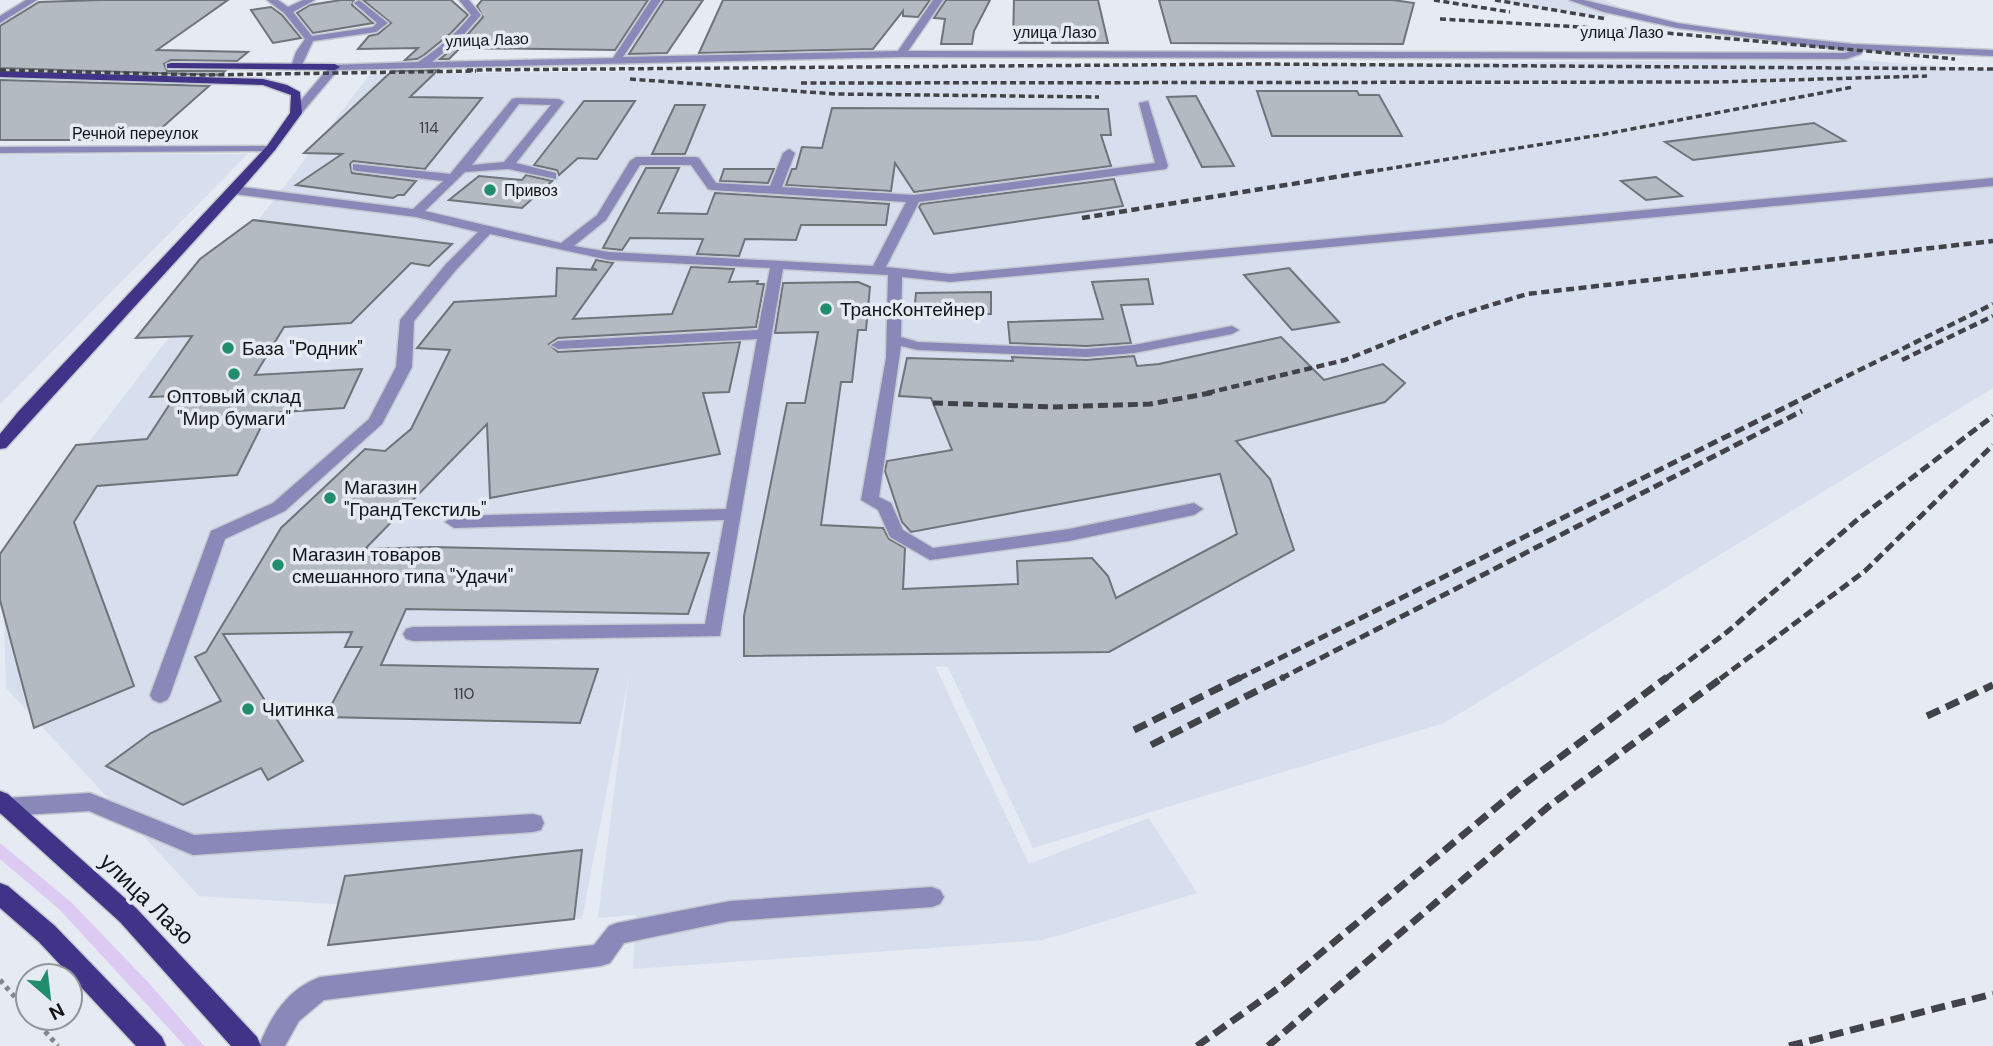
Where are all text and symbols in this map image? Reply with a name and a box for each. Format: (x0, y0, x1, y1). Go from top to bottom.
street label: улица Лазо (1013, 22, 1097, 43)
street label: улица Лазо (1580, 22, 1664, 43)
street label: улица Лазо (445, 28, 529, 52)
house number: 114 (419, 117, 439, 138)
street label: Речной переулок (72, 123, 199, 144)
place label: Привоз (504, 180, 558, 201)
marker: Привоз (482, 182, 498, 198)
place label: ТрансКонтейнер (840, 297, 985, 322)
marker: ТрансКонтейнер (818, 301, 834, 317)
place label: База "Родник" (242, 336, 363, 361)
marker: База "Родник" (220, 340, 236, 356)
marker: Оптовый склад "Мир бумаги" (226, 366, 242, 382)
place label: Оптовый склад "Мир бумаги" (167, 384, 301, 431)
place label: Магазин "ГрандТекстиль" (344, 475, 486, 522)
marker: Магазин "ГрандТекстиль" (322, 490, 338, 506)
place label: Магазин товаров смешанного типа "Удачи" (292, 542, 513, 589)
marker: Магазин товаров смешанного типа "Удачи" (270, 557, 286, 573)
house number: 110 (454, 683, 475, 704)
place label: Читинка (262, 697, 335, 722)
marker: Читинка (240, 701, 256, 717)
street label: улица Лазо (93, 847, 201, 951)
north arrow (14, 962, 84, 1032)
text: N (45, 997, 69, 1026)

